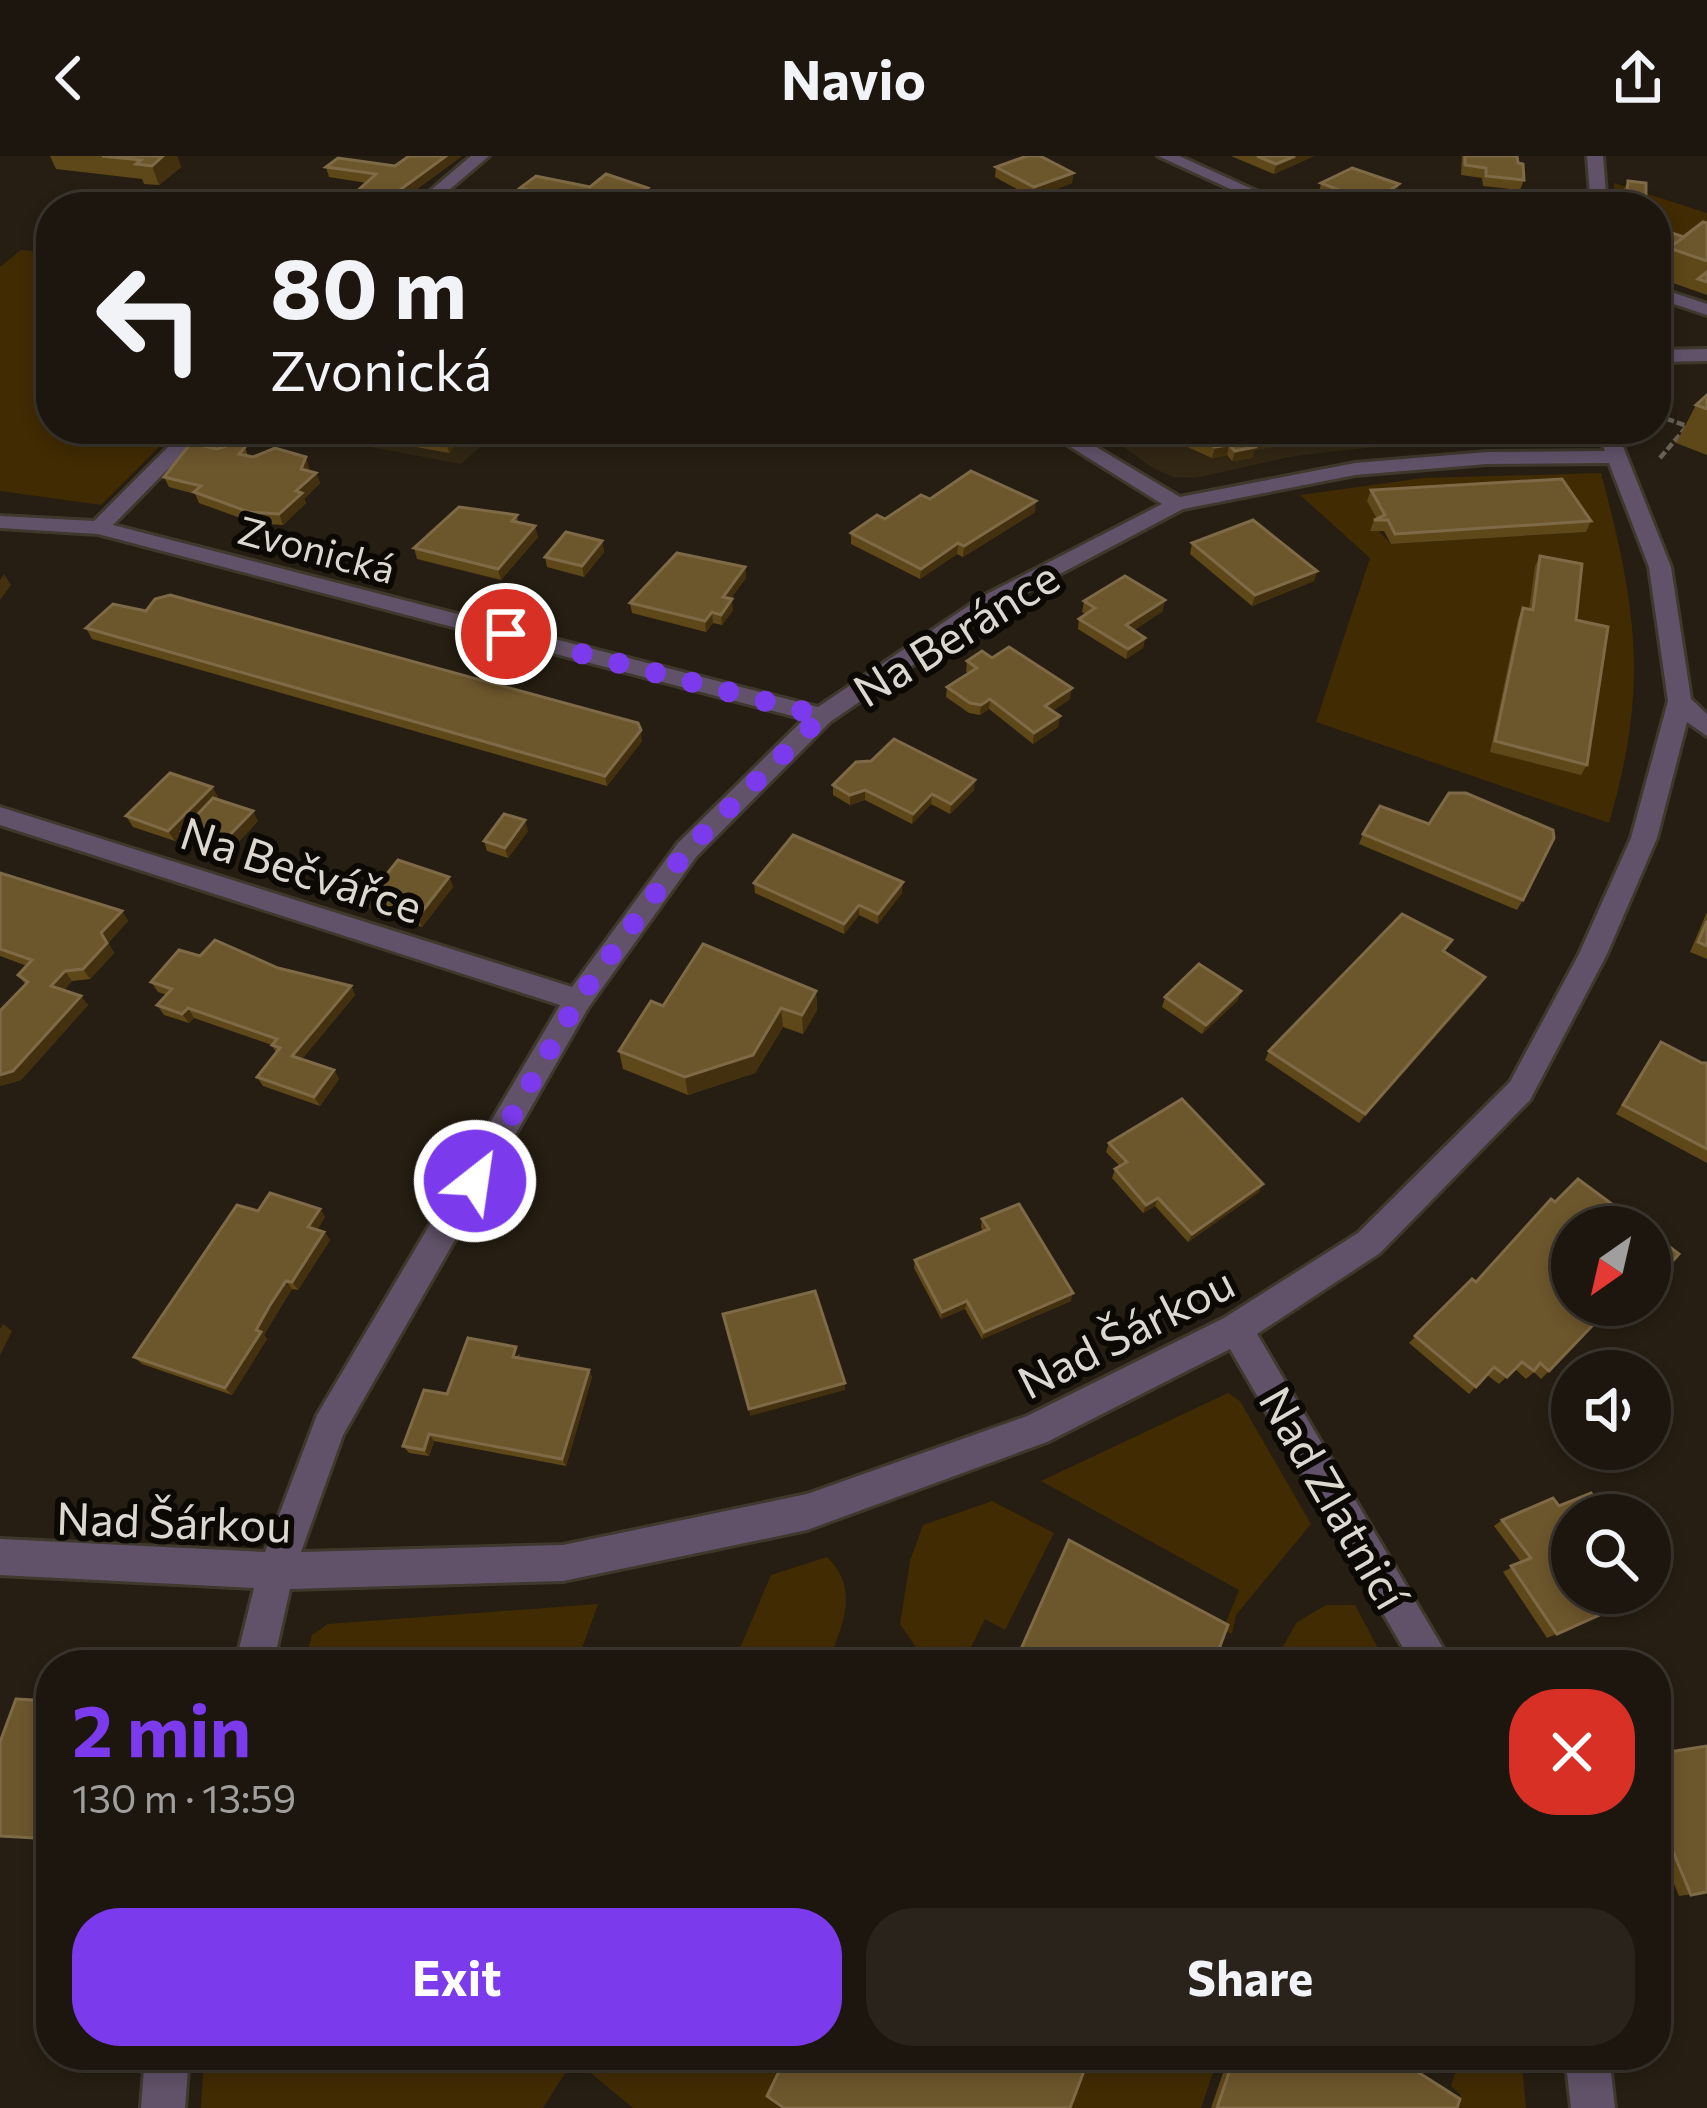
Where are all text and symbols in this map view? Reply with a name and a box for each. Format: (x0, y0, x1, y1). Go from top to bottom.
icon: back (36, 45, 102, 111)
text: Navio (781, 45, 926, 111)
icon: share (1605, 45, 1671, 111)
text: 80 m (270, 234, 467, 336)
icon: left (72, 240, 228, 396)
text: Zvonická (270, 336, 492, 402)
street label: Zvonická (233, 504, 401, 592)
street label: Na Beránce (842, 547, 1068, 717)
pin (455, 583, 557, 685)
icon: arrive (473, 601, 539, 667)
street label: Na Bečvářce (174, 803, 430, 933)
position arrow (412, 1118, 538, 1244)
north arrow (1551, 1206, 1671, 1326)
map controls (1551, 1206, 1671, 1614)
street label: Nad Šárkou (1008, 1253, 1242, 1409)
button: sound (1551, 1350, 1671, 1470)
street label: Nad Zlatnicí (1249, 1376, 1421, 1619)
street label: Nad Šárkou (56, 1488, 292, 1552)
button: search (1551, 1494, 1671, 1614)
text: 2 min (72, 1684, 251, 1772)
button: close (1509, 1689, 1635, 1815)
text: 130 m · 13:59 (72, 1773, 296, 1821)
button: Exit (72, 1908, 842, 2046)
button: Share (866, 1908, 1635, 2046)

